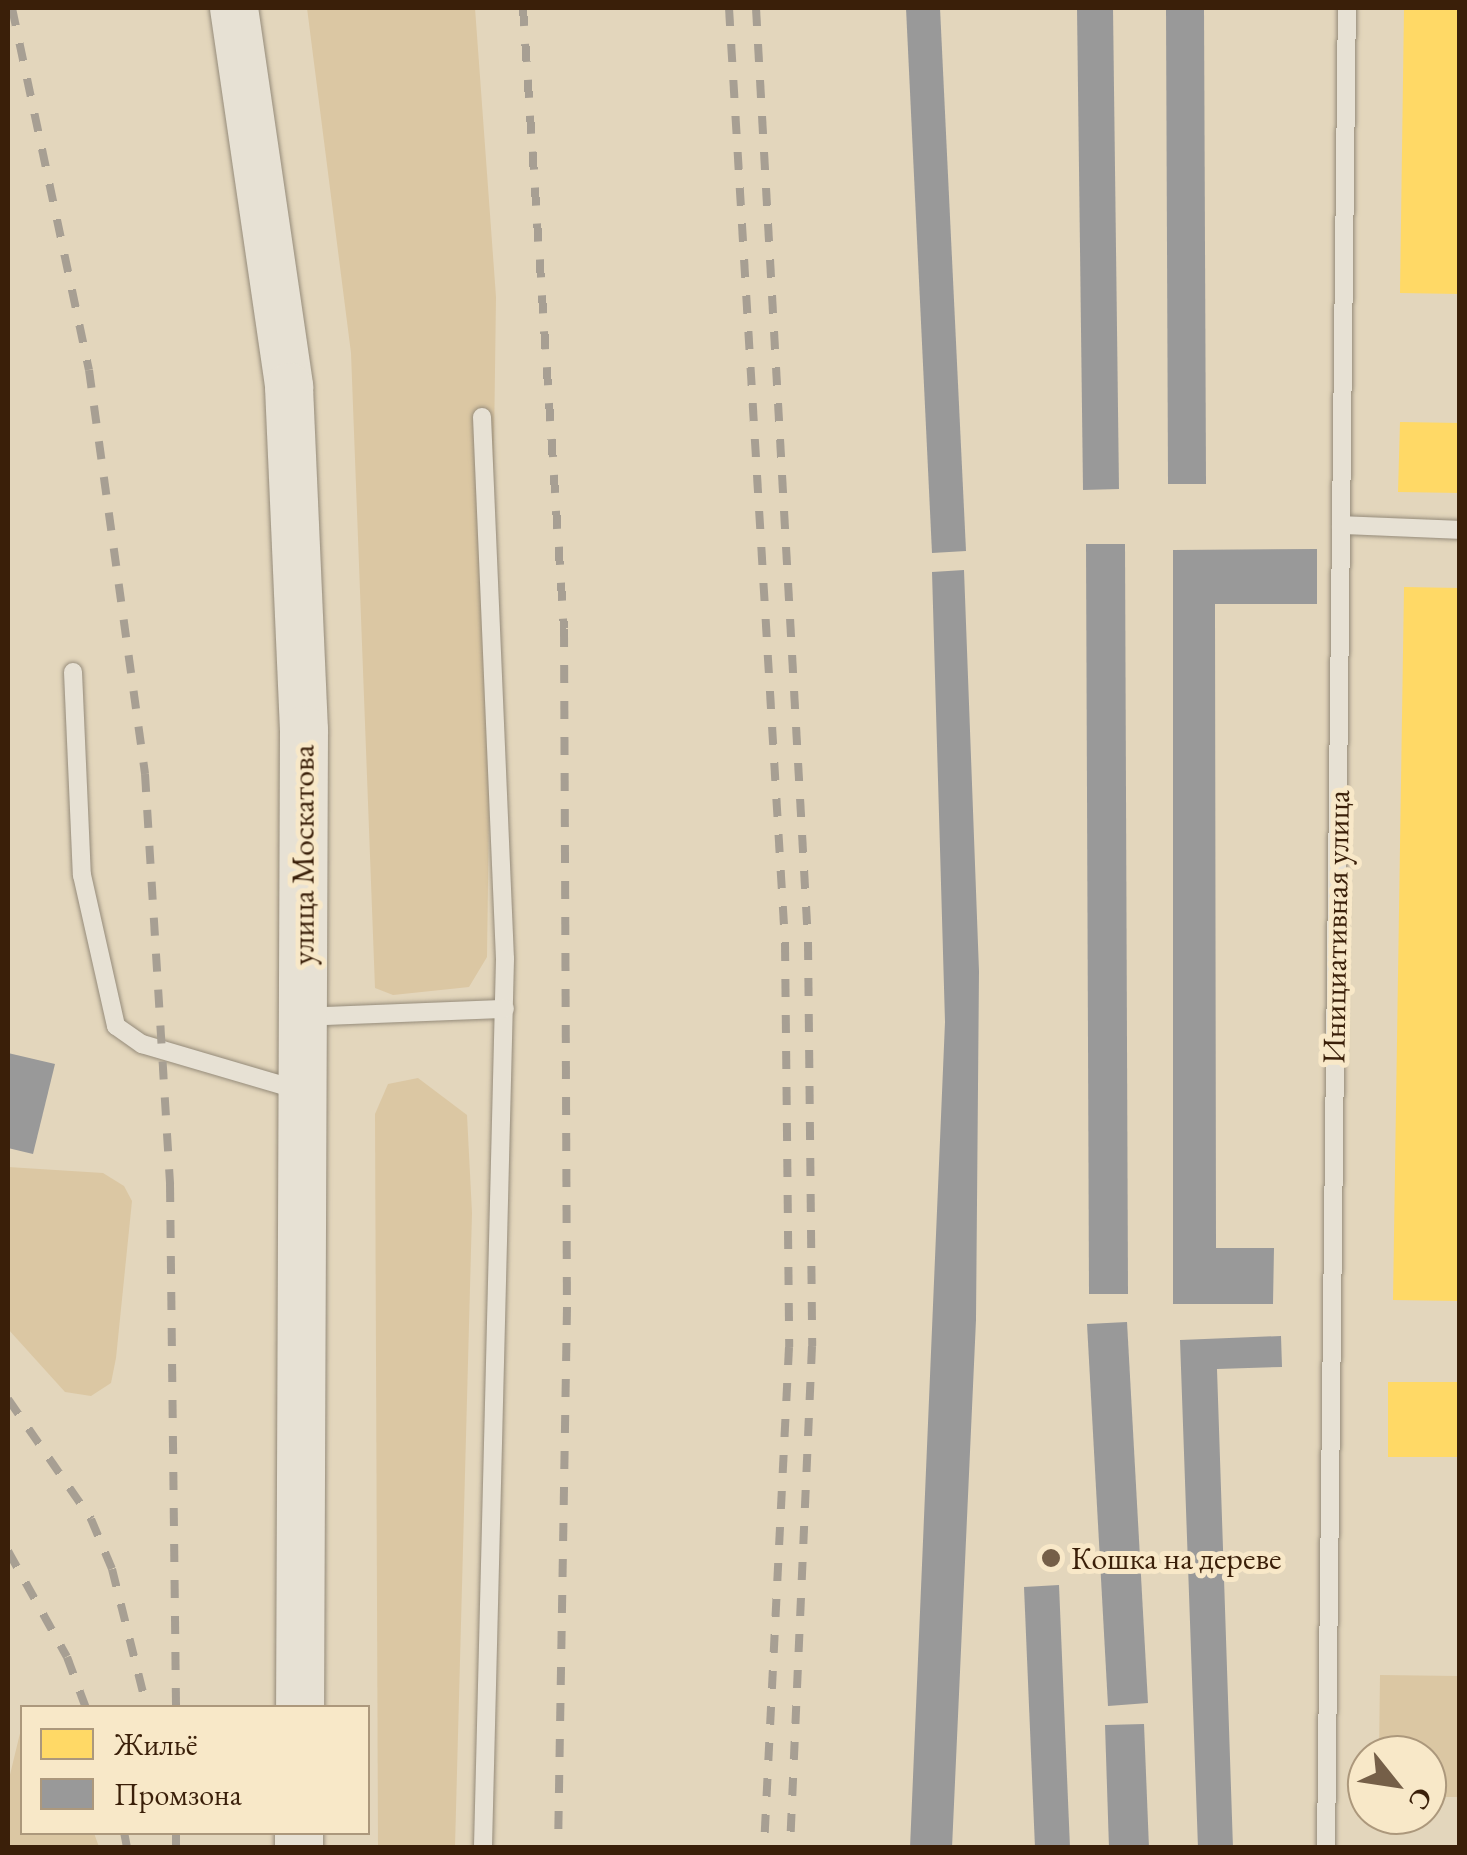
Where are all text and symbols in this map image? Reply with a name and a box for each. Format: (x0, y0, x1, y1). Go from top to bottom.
street label: улица Москатова (284, 745, 322, 965)
street label: Инициативная улица (1314, 790, 1358, 1064)
place label: Кошка на дереве (1071, 1539, 1281, 1577)
marker: Кошка на дереве (1040, 1547, 1062, 1569)
legend (20, 1705, 370, 1835)
text: Жильё (114, 1725, 198, 1764)
north arrow (1347, 1735, 1447, 1835)
text: Промзона (114, 1775, 242, 1814)
text: С (1401, 1781, 1442, 1817)

